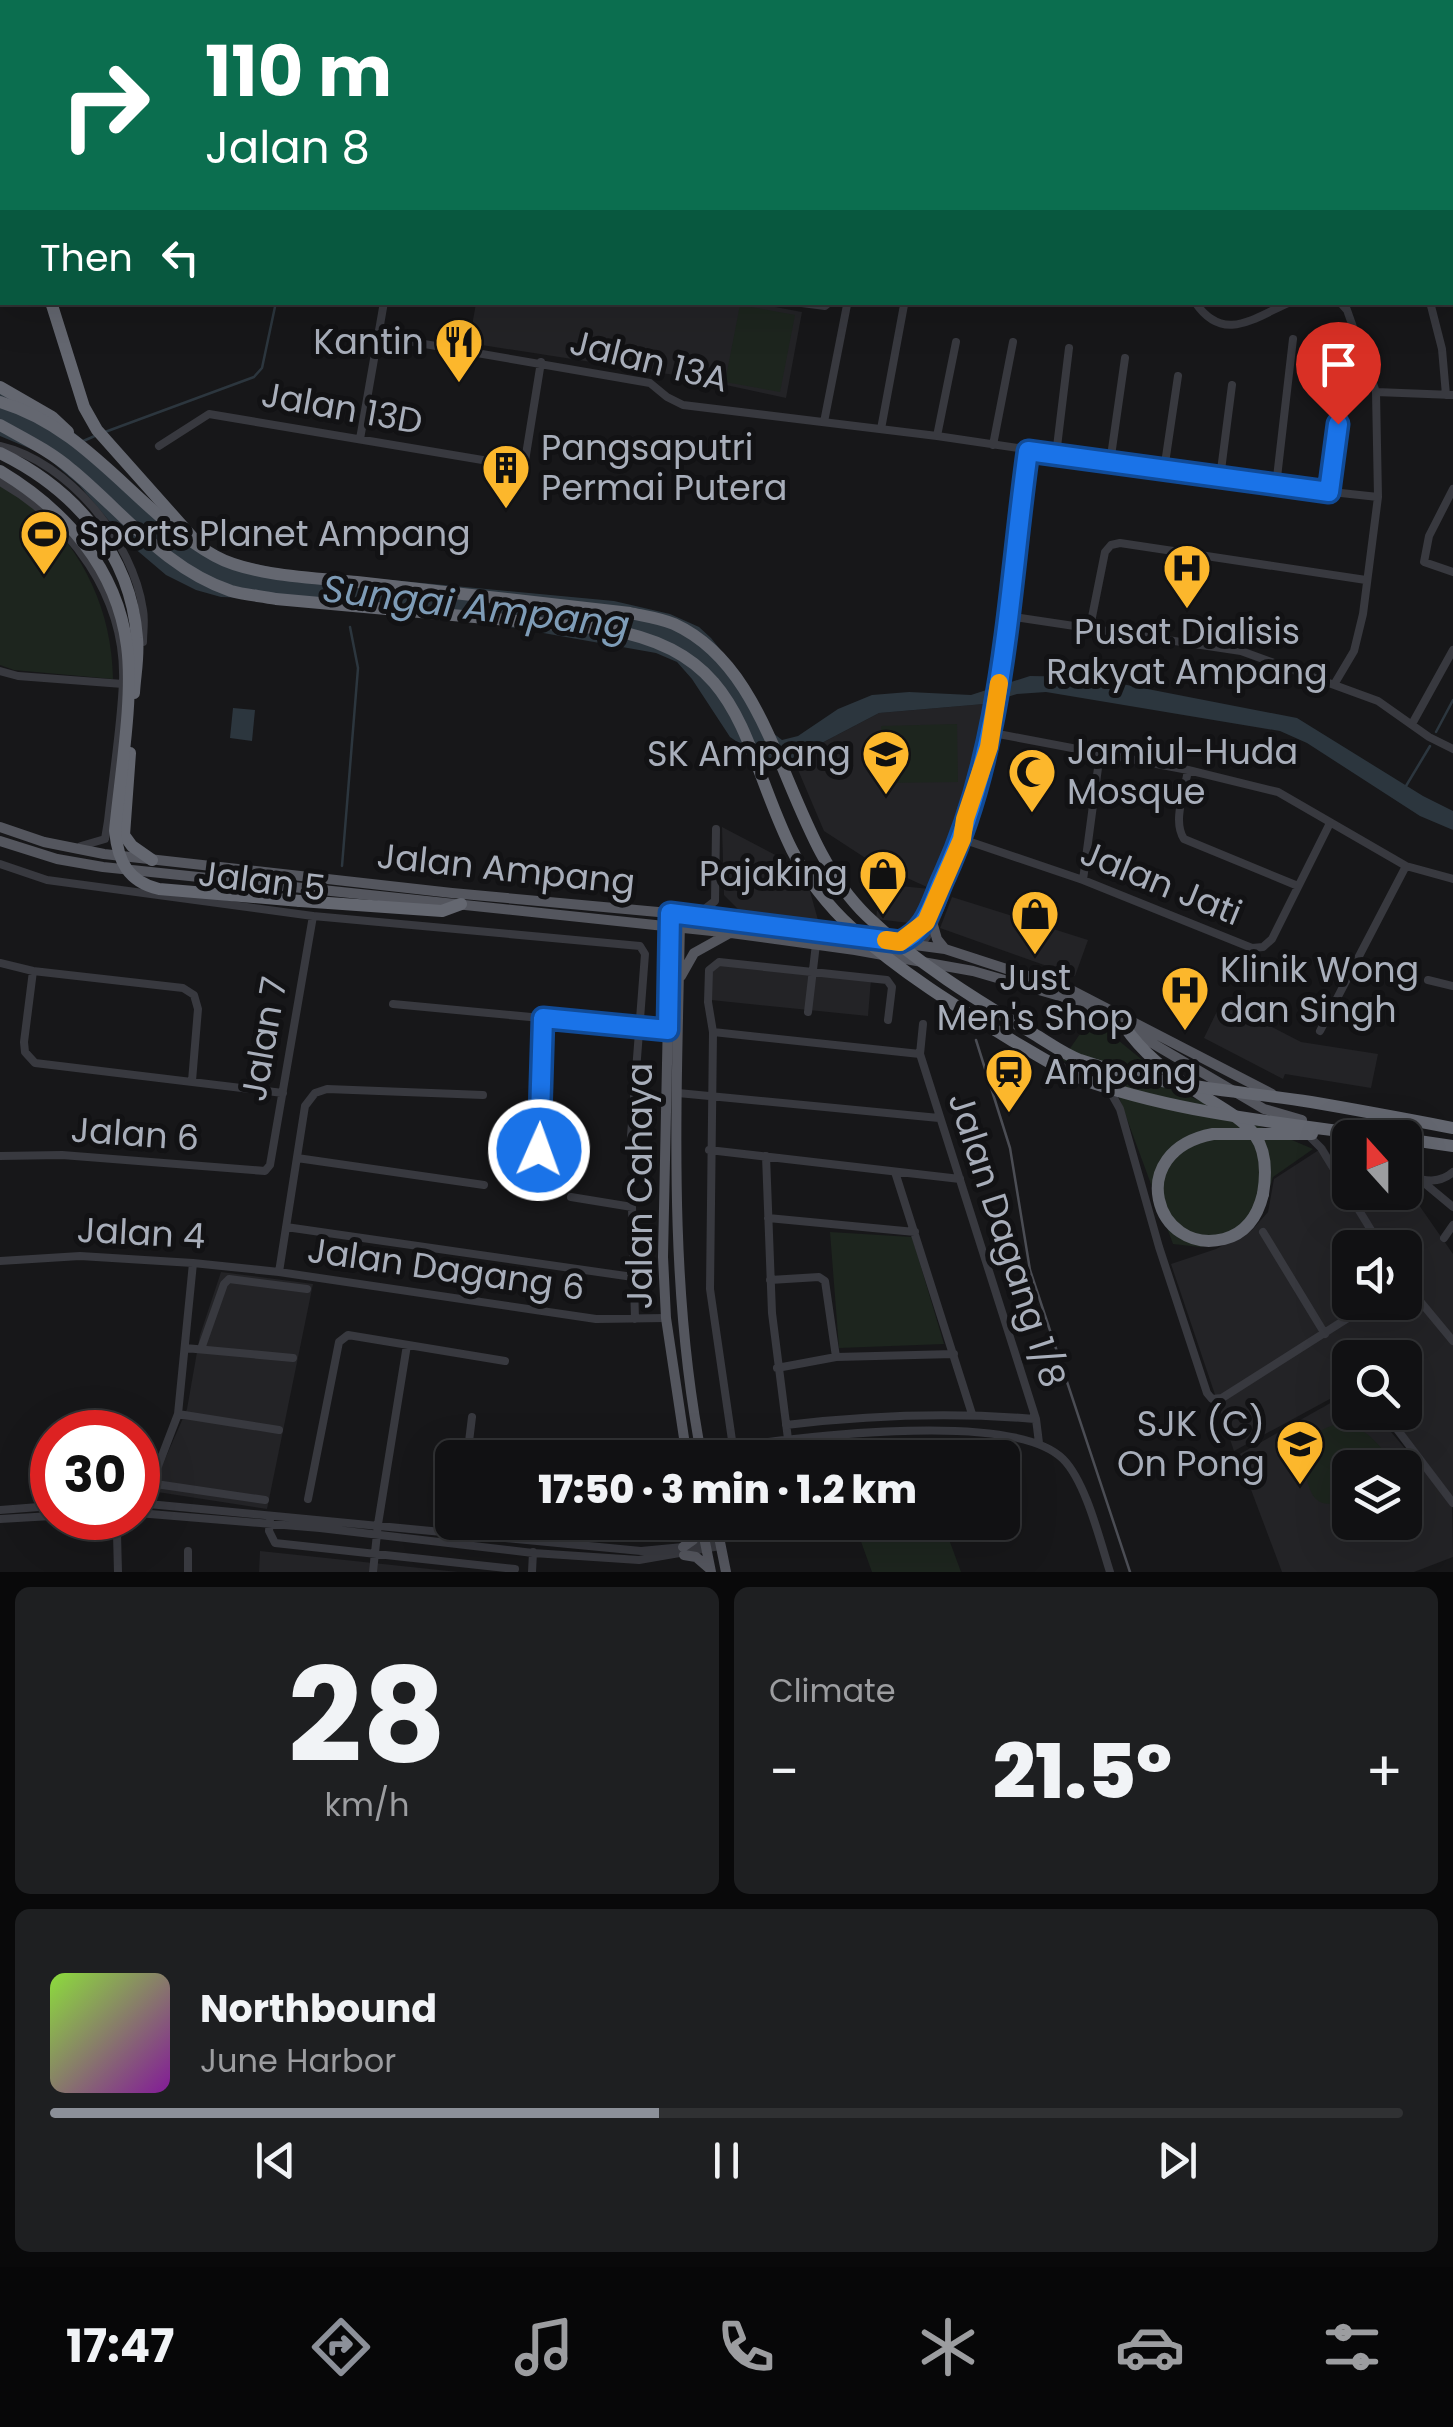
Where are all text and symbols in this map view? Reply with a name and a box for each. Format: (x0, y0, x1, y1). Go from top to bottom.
text: 110 m (205, 22, 392, 121)
icon: right (40, 40, 170, 170)
text: Jalan 8 (205, 116, 370, 179)
icon: left (153, 230, 208, 285)
text: Then (40, 231, 133, 284)
restaurant icon: Kantin (433, 316, 485, 384)
place label: Kantin (313, 317, 424, 366)
street label: Jalan 13A (565, 317, 733, 404)
pin (1296, 322, 1381, 425)
icon: arrive (1311, 337, 1366, 392)
street label: Jalan 13D (258, 369, 427, 446)
place label: Pangsaputri Permai Putera (541, 423, 788, 512)
building icon: Pangsaputri Permai Putera (480, 442, 532, 510)
sports icon: Sports Planet Ampang (18, 508, 70, 576)
place label: Sports Planet Ampang (79, 509, 471, 558)
hospital icon: Pusat Dialisis Rakyat Ampang (1161, 542, 1213, 610)
water label: Sungai Ampang (320, 561, 633, 652)
place label: Pusat Dialisis Rakyat Ampang (1046, 607, 1328, 696)
place label: Jamiul-Huda Mosque (1067, 727, 1298, 816)
school or university icon: SK Ampang (860, 728, 912, 796)
place label: SK Ampang (647, 729, 851, 778)
mosque icon: Jamiul-Huda Mosque (1006, 746, 1058, 814)
street label: Jalan Jati (1073, 828, 1249, 937)
street label: Jalan Ampang (375, 831, 638, 906)
street label: Jalan 5 (195, 848, 329, 913)
shop icon: Pajaking (857, 848, 909, 916)
place label: Pajaking (699, 849, 848, 898)
shop icon: Just Men's Shop (1009, 888, 1061, 956)
place label: Klinik Wong dan Singh (1220, 945, 1419, 1034)
place label: Just Men's Shop (937, 953, 1133, 1042)
hospital icon: Klinik Wong dan Singh (1159, 964, 1211, 1032)
street label: Jalan 7 (228, 973, 299, 1105)
station icon: Ampang (983, 1046, 1035, 1114)
place label: Ampang (1044, 1047, 1197, 1096)
street label: Jalan Cahaya (615, 1063, 664, 1309)
street label: Jalan Dagang 1/8 (937, 1086, 1078, 1394)
position arrow (487, 1098, 591, 1202)
street label: Jalan 6 (69, 1105, 201, 1162)
north arrow (1332, 1120, 1422, 1210)
map controls (1332, 1120, 1422, 1540)
street label: Jalan 4 (76, 1205, 206, 1260)
street label: Jalan Dagang 6 (304, 1225, 588, 1312)
button: sound (1332, 1230, 1422, 1320)
button: search (1332, 1340, 1422, 1430)
place label: SJK (C) On Pong (1117, 1399, 1265, 1488)
speed limit sign: 30 (30, 1410, 160, 1540)
school or university icon: SJK (C) On Pong (1274, 1418, 1326, 1486)
button: layers (1332, 1450, 1422, 1540)
text: 17:50 · 3 min · 1.2 km (538, 1463, 917, 1516)
text: 28 (288, 1624, 446, 1807)
text: Climate (769, 1668, 896, 1713)
text: 21.5° (993, 1719, 1172, 1824)
text: − (769, 1733, 799, 1810)
text: + (1365, 1733, 1403, 1810)
text: km/h (324, 1782, 410, 1827)
text: Northbound (200, 1982, 437, 2035)
text: June Harbor (200, 2038, 396, 2083)
icon: previous (248, 2133, 303, 2188)
icon: pause (699, 2133, 754, 2188)
icon: next (1150, 2133, 1205, 2188)
icon: directions (306, 2312, 376, 2382)
icon: music (509, 2312, 579, 2382)
icon: phone (711, 2312, 781, 2382)
icon: climate (913, 2312, 983, 2382)
icon: car (1115, 2312, 1185, 2382)
icon: filters (1317, 2312, 1387, 2382)
text: 17:47 (66, 2315, 174, 2378)

